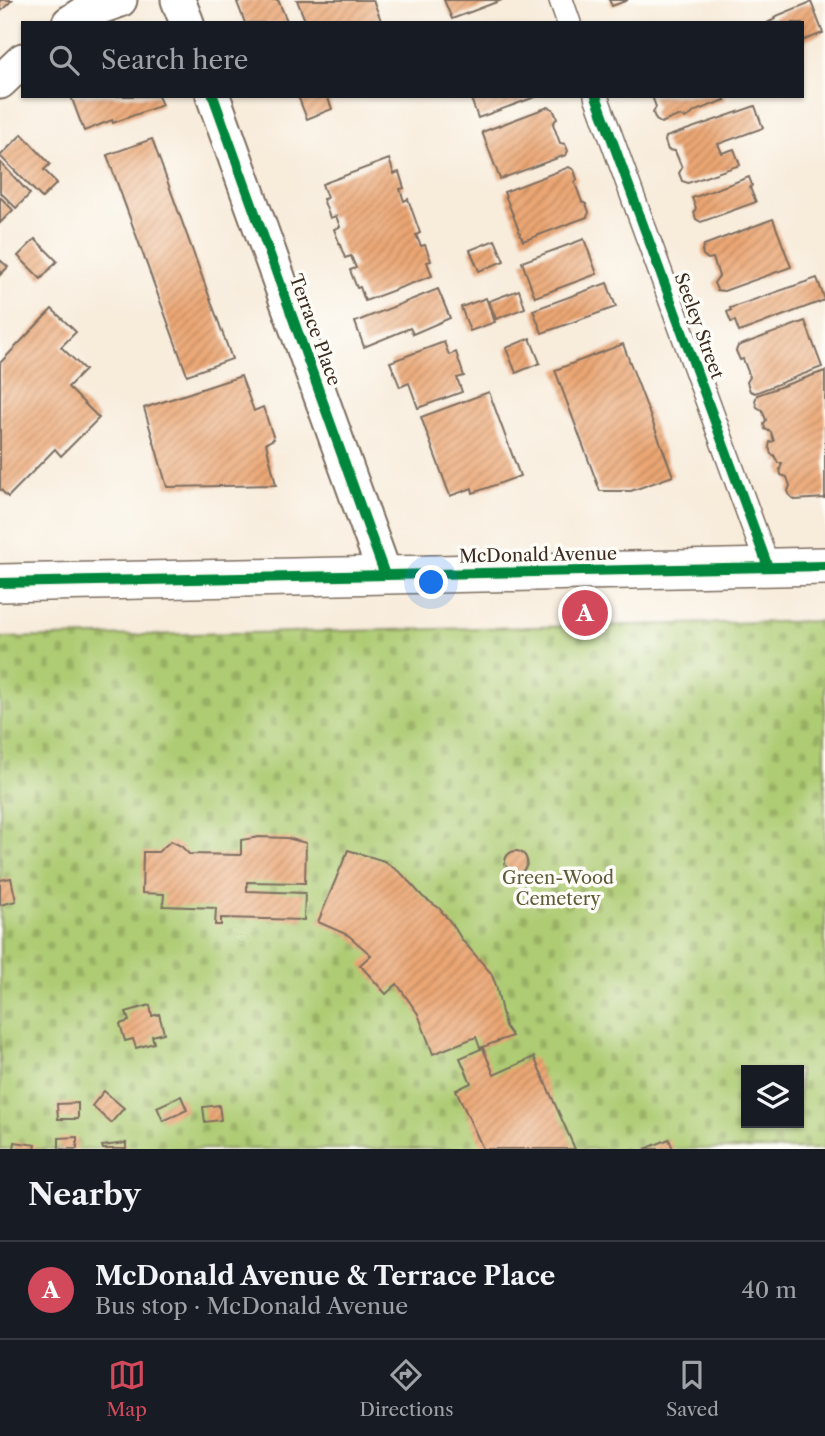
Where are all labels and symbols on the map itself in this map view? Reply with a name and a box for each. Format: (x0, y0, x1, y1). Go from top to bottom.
street label: Seeley Street (670, 270, 729, 383)
street label: Terrace Place (285, 271, 345, 389)
street label: McDonald Avenue (459, 543, 617, 567)
your location (414, 565, 448, 599)
pin: A (562, 587, 608, 639)
park label: Green-Wood Cemetery (502, 867, 614, 910)

